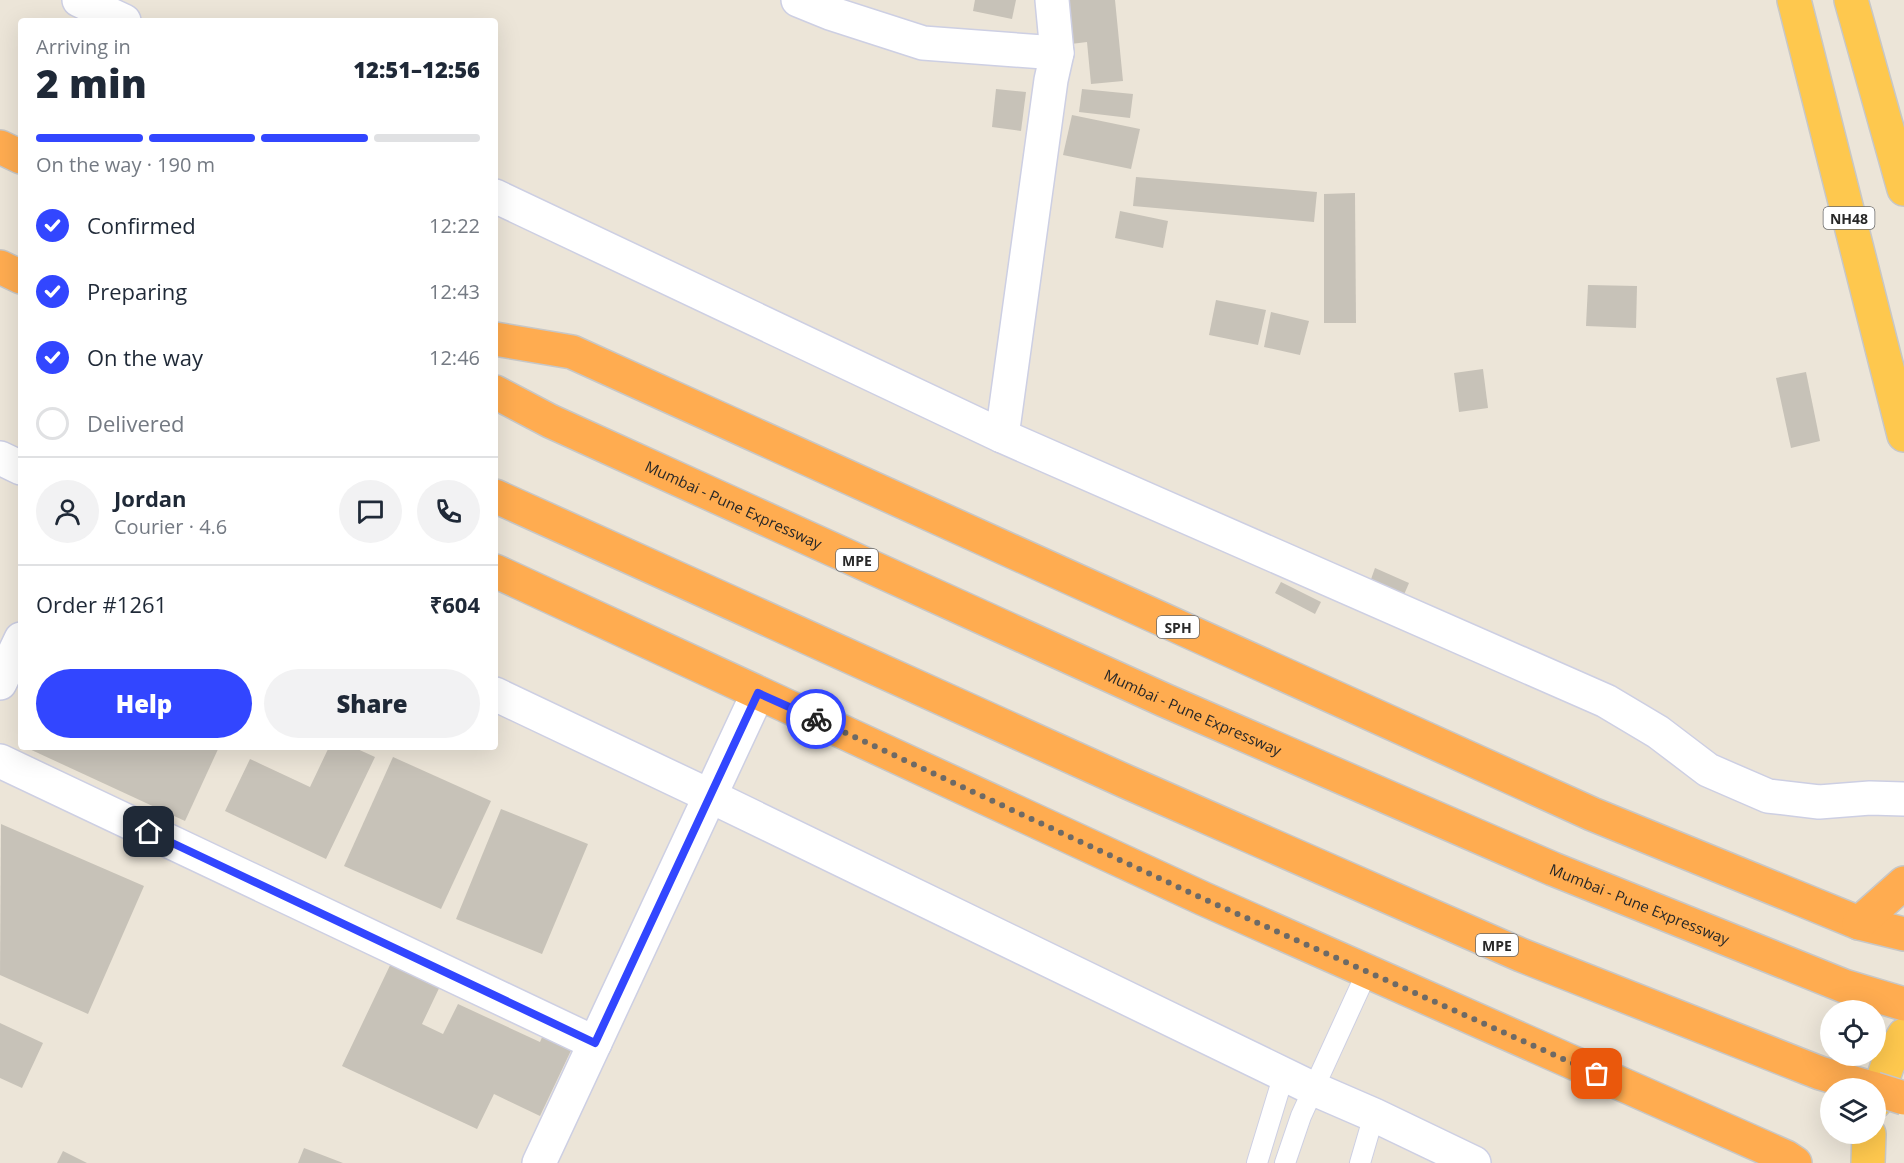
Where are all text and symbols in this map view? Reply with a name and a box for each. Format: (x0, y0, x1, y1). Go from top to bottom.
text: Arriving in (36, 33, 131, 60)
text: 12:51–12:56 (353, 54, 480, 84)
text: 2 min (36, 56, 147, 109)
text: On the way · 190 m (36, 151, 215, 178)
road number: NH48 (1824, 207, 1874, 229)
icon: check (36, 209, 69, 242)
text: Confirmed (87, 210, 196, 240)
text: 12:22 (429, 212, 480, 239)
icon: check (36, 275, 69, 308)
text: Preparing (87, 276, 187, 306)
text: 12:43 (429, 278, 480, 305)
icon: check (36, 341, 69, 374)
text: On the way (87, 342, 203, 372)
text: 12:46 (429, 344, 480, 371)
text: Delivered (87, 408, 185, 438)
street label: Mumbai - Pune Expressway (642, 456, 826, 554)
button: person (36, 480, 99, 543)
button: chat (339, 480, 402, 543)
button: phone (417, 480, 480, 543)
text: Jordan (114, 483, 187, 513)
text: Courier · 4.6 (114, 513, 227, 540)
road number: MPE (836, 549, 878, 571)
text: Order #1261 (36, 589, 167, 619)
text: ₹604 (430, 589, 480, 619)
road number: SPH (1157, 616, 1199, 638)
street label: Mumbai - Pune Expressway (1101, 664, 1285, 760)
button: Help (36, 669, 252, 738)
button: Share (264, 669, 480, 738)
courier (786, 689, 846, 749)
icon: bike (800, 703, 833, 736)
pin (123, 806, 174, 857)
icon: home (132, 815, 165, 848)
street label: Mumbai - Pune Expressway (1547, 859, 1733, 949)
road number: MPE (1476, 934, 1518, 956)
map controls (1820, 1000, 1886, 1144)
button: locate (1820, 1000, 1886, 1066)
pin (1571, 1048, 1622, 1099)
icon: bag (1580, 1057, 1613, 1090)
button: layers (1820, 1078, 1886, 1144)

